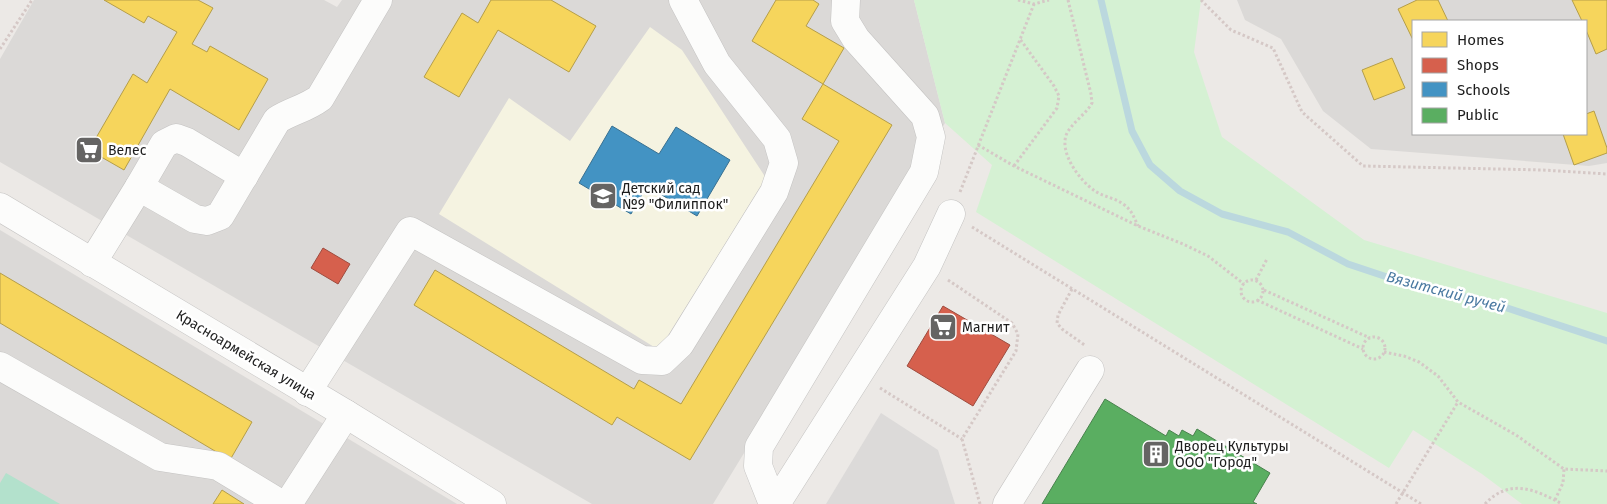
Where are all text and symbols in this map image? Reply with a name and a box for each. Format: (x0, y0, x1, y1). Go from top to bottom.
legend (1412, 20, 1587, 135)
text: Homes (1457, 31, 1504, 49)
text: Shops (1457, 56, 1499, 74)
text: Schools (1457, 81, 1510, 99)
text: Public (1457, 106, 1499, 124)
supermarket icon: Велес (74, 135, 104, 165)
place label: Велес (108, 142, 147, 159)
place label: Детский сад №9 "Филиппок" (621, 180, 728, 213)
school or university icon: Детский сад №9 "Филиппок" (588, 181, 618, 211)
water label: Вязитский ручей (1384, 267, 1508, 317)
street label: Красноармейская улица (173, 306, 319, 404)
supermarket icon: Магнит (928, 312, 958, 342)
place label: Магнит (962, 319, 1010, 336)
place label: Дворец Культуры ООО "Город" (1174, 438, 1289, 471)
building icon: Дворец Культуры ООО "Город" (1141, 439, 1171, 469)

